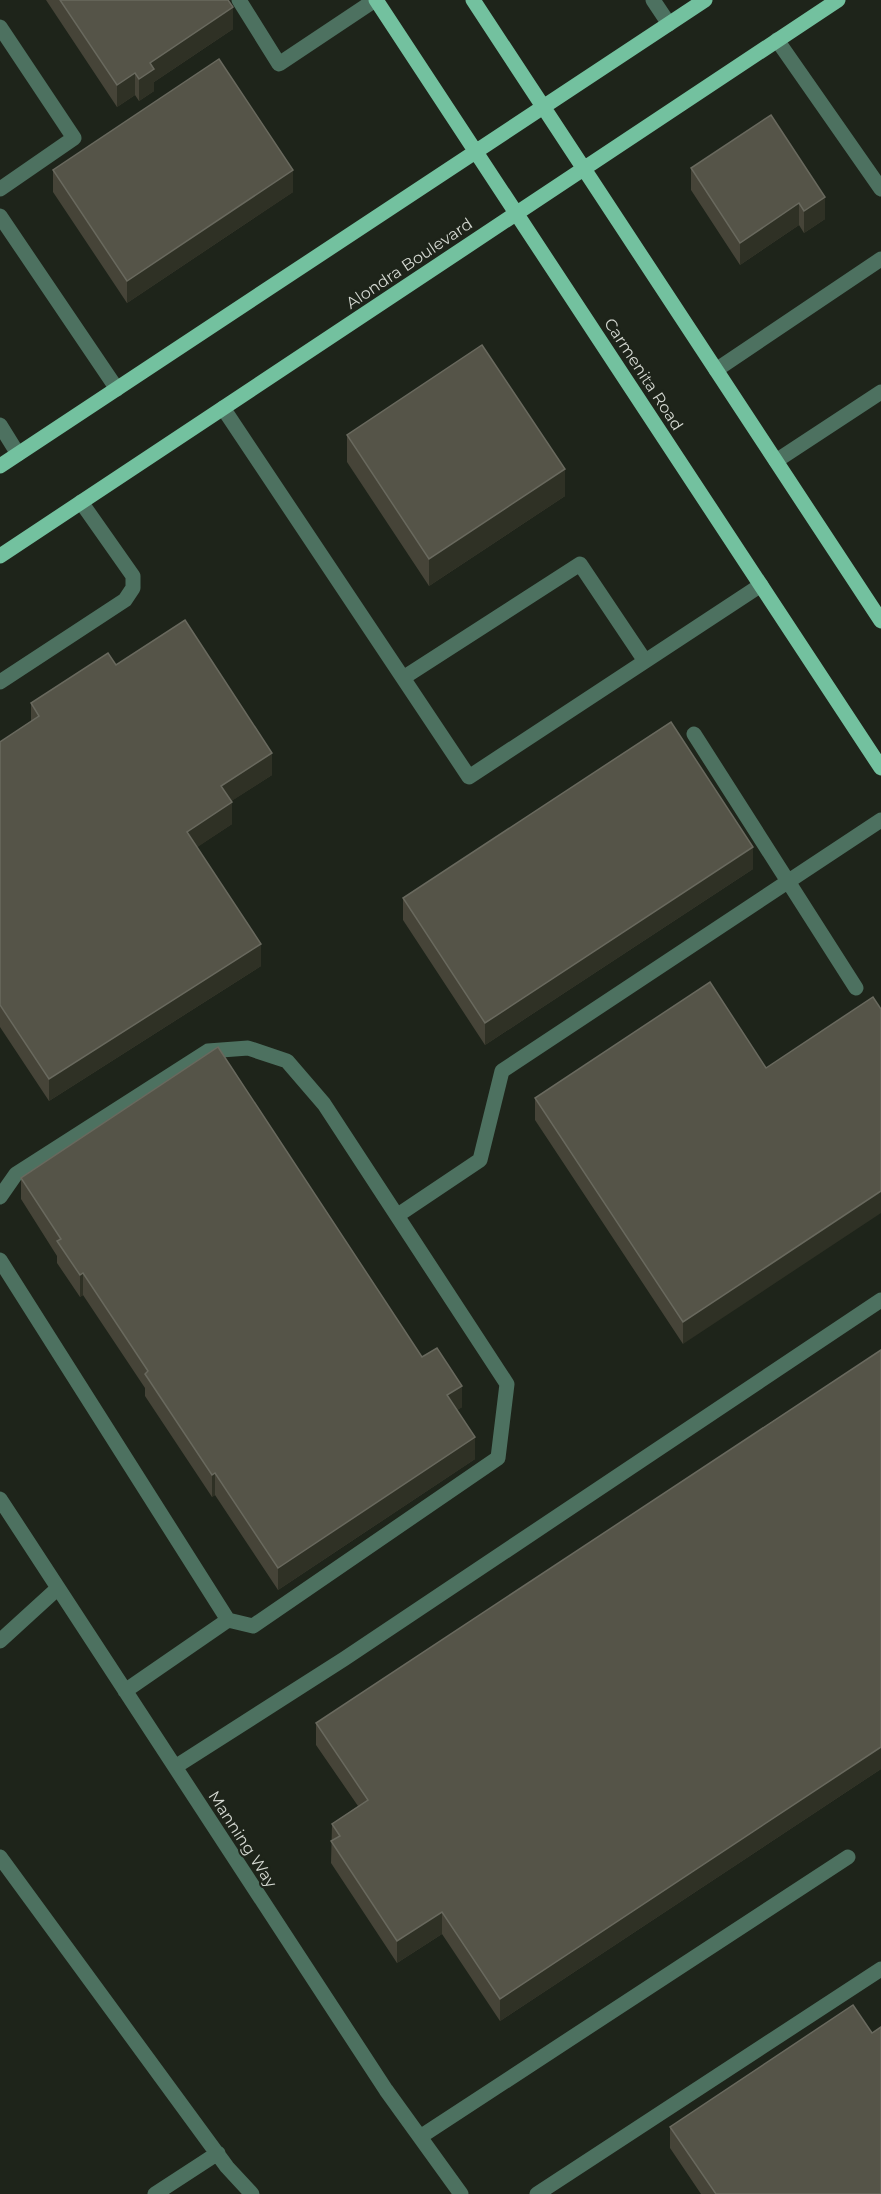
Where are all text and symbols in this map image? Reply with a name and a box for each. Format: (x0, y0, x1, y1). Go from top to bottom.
street label: Alondra Boulevard (342, 214, 476, 313)
street label: Carmenita Road (600, 314, 687, 434)
street label: Manning Way (204, 1787, 281, 1891)

